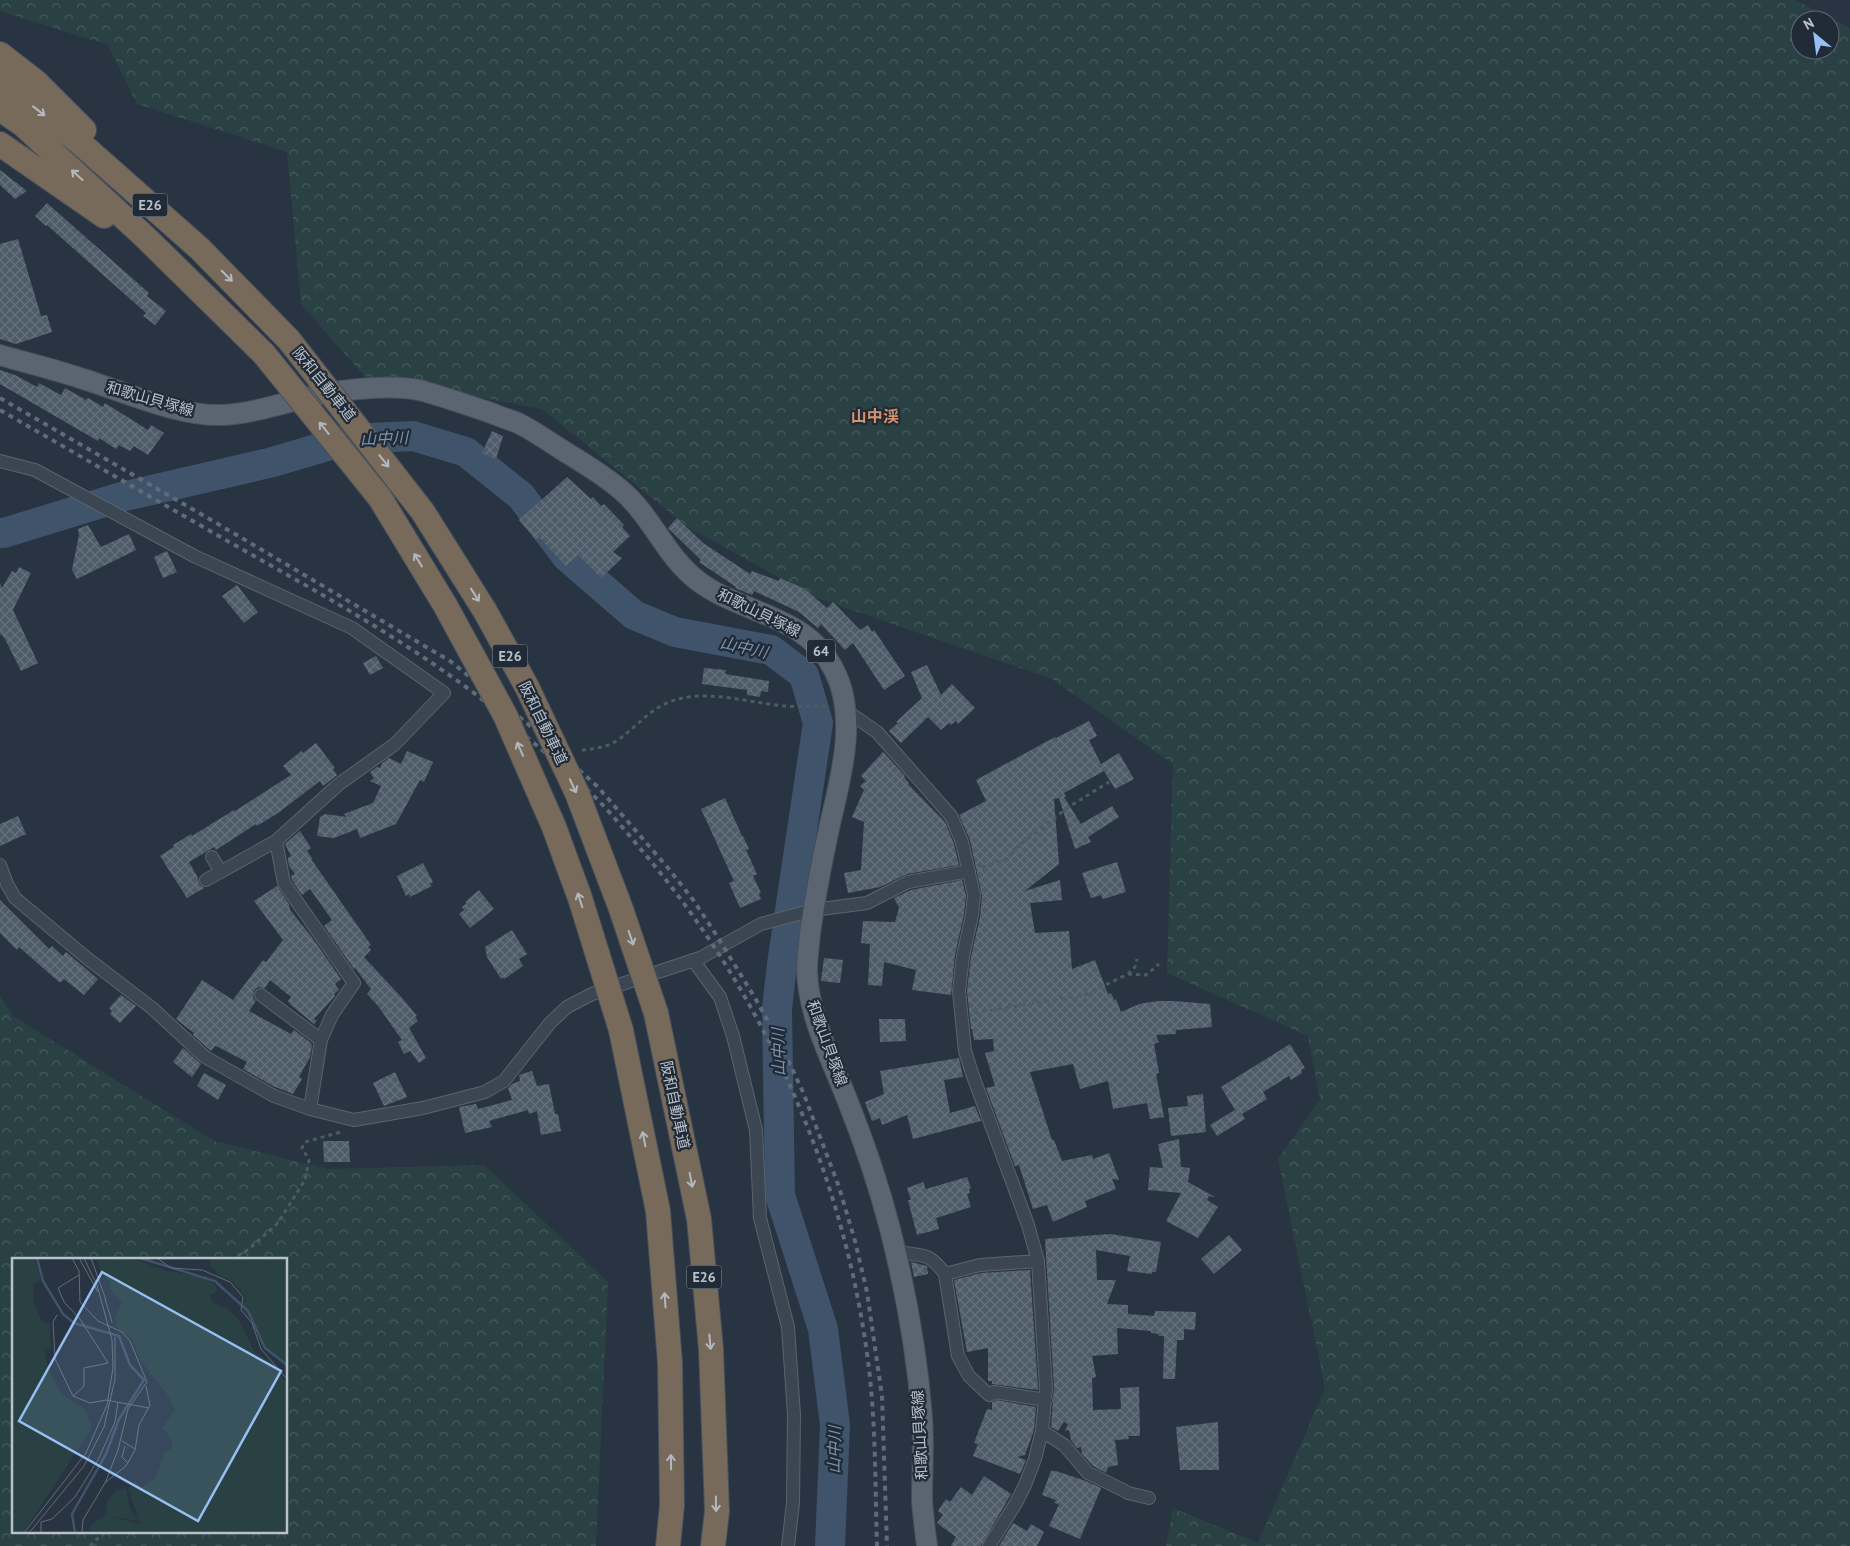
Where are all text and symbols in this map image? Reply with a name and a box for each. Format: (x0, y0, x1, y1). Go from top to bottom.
north arrow (1790, 10, 1840, 60)
text: N (1800, 14, 1817, 34)
one-way arrow (32, 106, 46, 116)
one-way arrow (71, 169, 84, 181)
road number: E26 (132, 194, 168, 216)
one-way arrow (220, 270, 233, 282)
street label: 阪和自動車道 (289, 343, 360, 425)
street label: 和歌山貝塚線 (104, 377, 196, 420)
district label: 山中渓 (851, 406, 899, 426)
one-way arrow (319, 422, 330, 435)
water label: 山中川 (360, 427, 410, 449)
one-way arrow (378, 454, 389, 467)
one-way arrow (412, 554, 422, 568)
street label: 和歌山貝塚線 (715, 584, 804, 641)
one-way arrow (470, 588, 480, 602)
water label: 山中川 (718, 632, 772, 663)
road number: 64 (807, 640, 835, 662)
road number: E26 (492, 644, 528, 668)
street label: 阪和自動車道 (515, 678, 572, 767)
one-way arrow (515, 742, 525, 757)
one-way arrow (569, 778, 579, 793)
one-way arrow (575, 892, 585, 908)
one-way arrow (627, 930, 636, 946)
street label: 和歌山貝塚線 (803, 997, 852, 1088)
water label: 山中川 (768, 1026, 788, 1076)
street label: 阪和自動車道 (657, 1059, 694, 1151)
one-way arrow (639, 1132, 649, 1148)
one-way arrow (687, 1172, 696, 1188)
inset map (12, 1258, 288, 1534)
road number: E26 (686, 1266, 722, 1288)
one-way arrow (660, 1292, 670, 1308)
one-way arrow (705, 1333, 715, 1349)
street label: 和歌山貝塚線 (908, 1390, 931, 1480)
water label: 山中川 (824, 1424, 844, 1474)
one-way arrow (666, 1455, 676, 1471)
one-way arrow (712, 1496, 721, 1512)

